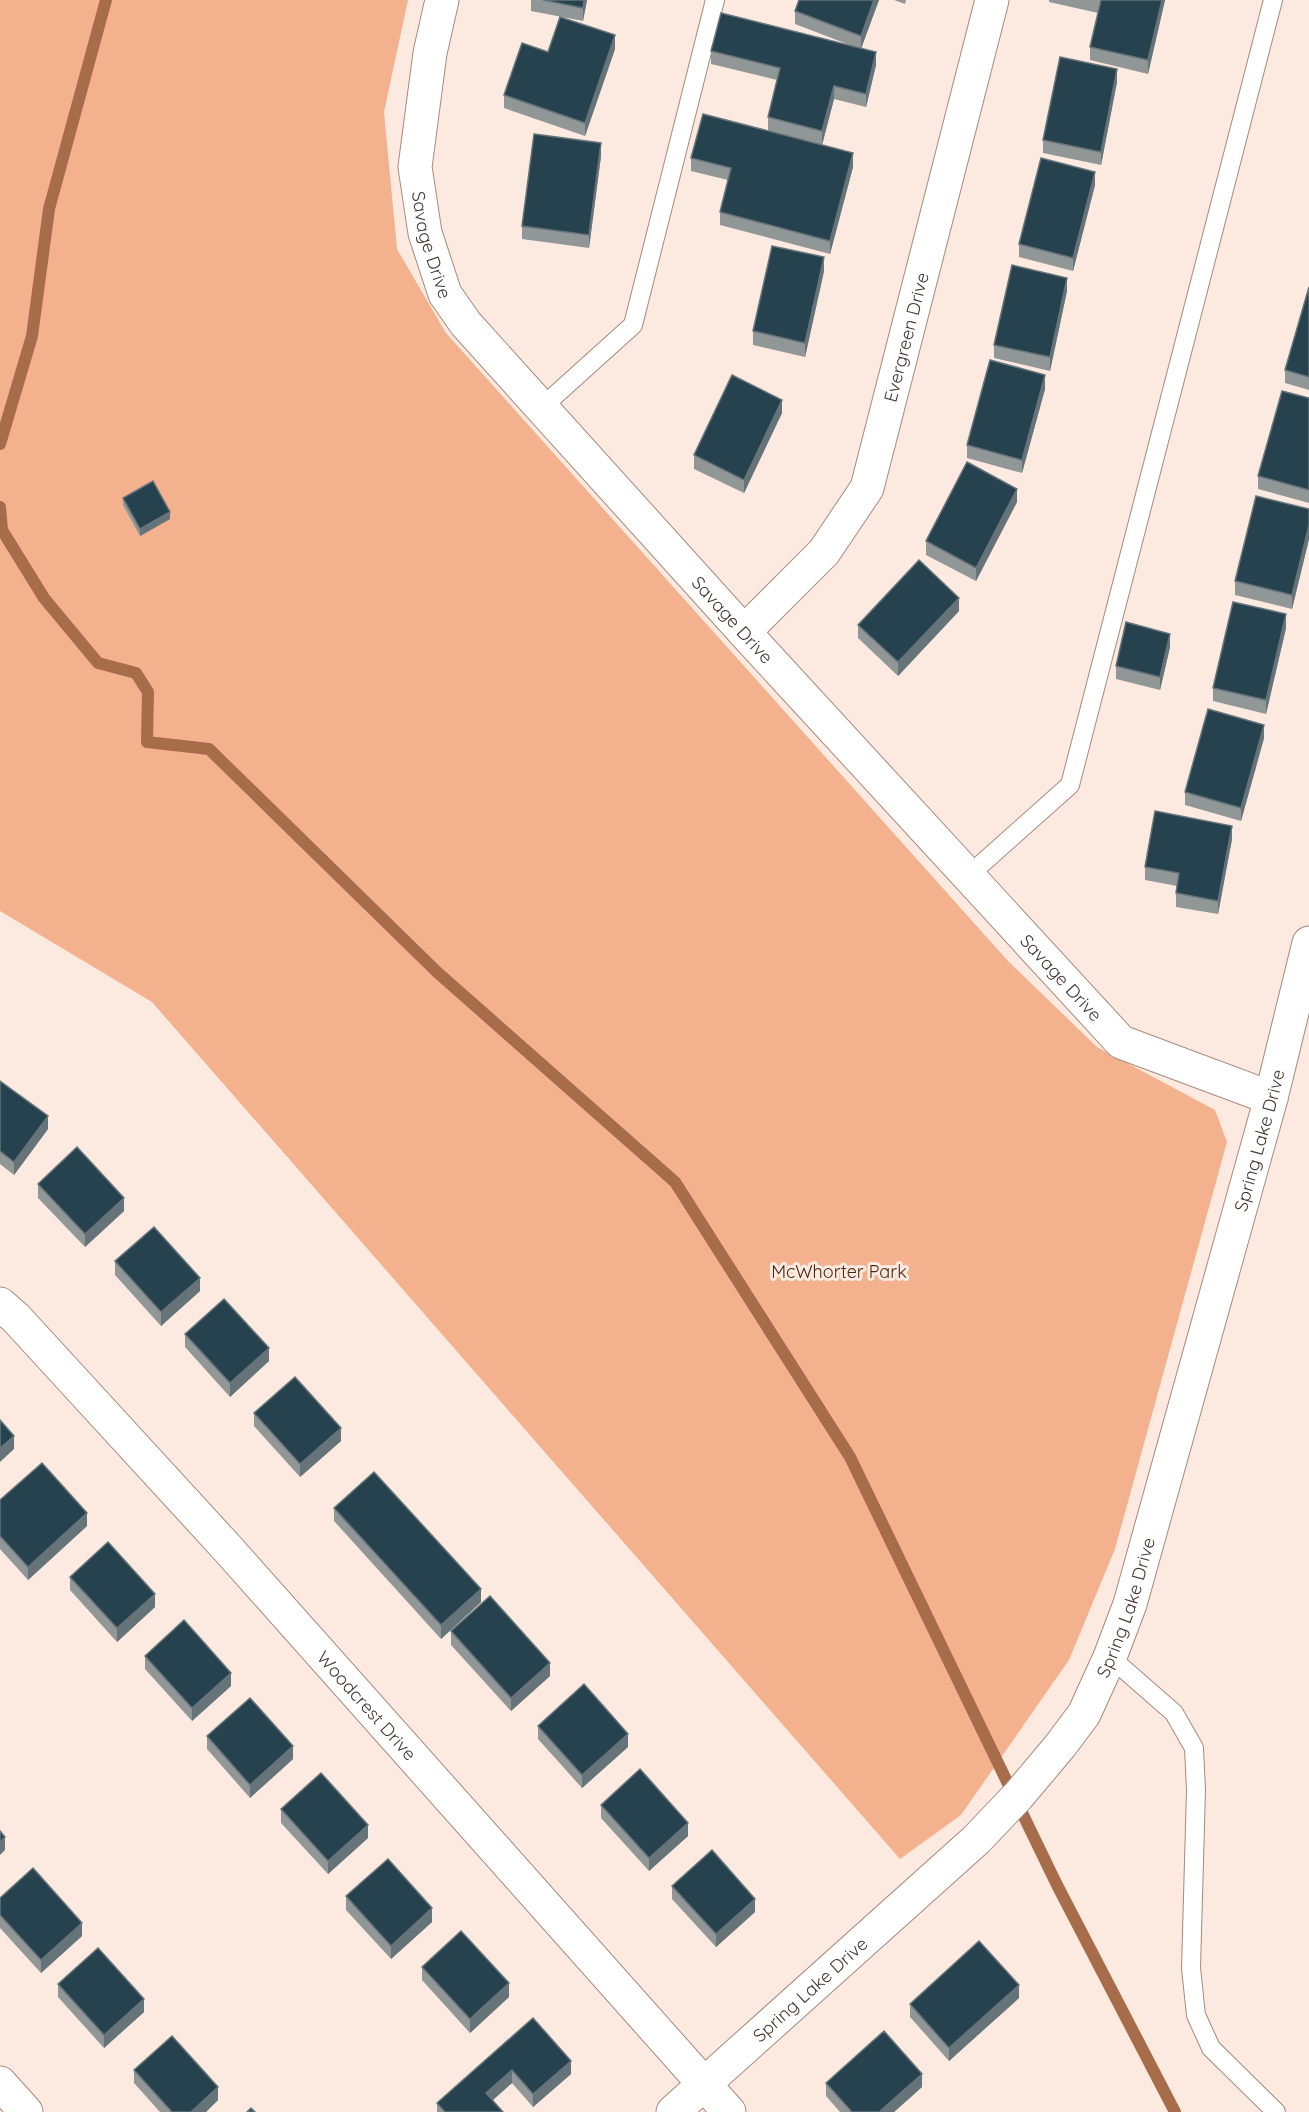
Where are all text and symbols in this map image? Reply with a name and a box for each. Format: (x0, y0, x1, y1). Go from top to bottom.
street label: Savage Drive (407, 189, 457, 301)
street label: Evergreen Drive (878, 270, 933, 404)
street label: Savage Drive (687, 571, 779, 668)
street label: Savage Drive (1016, 929, 1107, 1026)
street label: Spring Lake Drive (1228, 1067, 1289, 1214)
park label: McWhorter Park (771, 1260, 907, 1283)
street label: Spring Lake Drive (1091, 1535, 1160, 1681)
street label: Woodcrest Drive (312, 1646, 422, 1765)
street label: Spring Lake Drive (748, 1932, 872, 2047)

